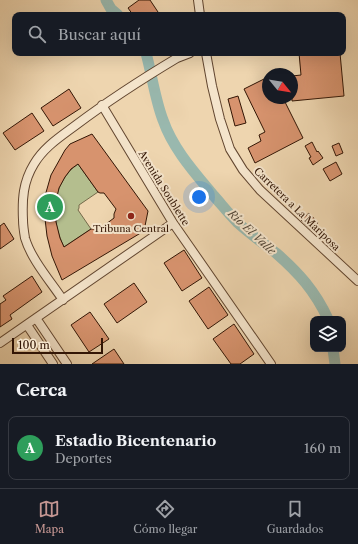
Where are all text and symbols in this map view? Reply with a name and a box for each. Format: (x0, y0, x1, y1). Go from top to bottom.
search box (12, 12, 346, 56)
icon: search (26, 23, 48, 45)
text: Buscar aquí (58, 25, 141, 44)
north arrow (262, 68, 298, 104)
street label: Avenida Soublette (135, 147, 193, 228)
street label: Carretera a La Mariposa (251, 164, 343, 254)
your location (189, 187, 209, 207)
pin: A (37, 192, 63, 222)
water label: Río El Valle (224, 206, 279, 258)
marker: Tribuna Central (126, 211, 136, 221)
place label: Tribuna Central (93, 222, 169, 235)
map controls (310, 316, 346, 352)
button: layers (310, 316, 346, 352)
scale bar (12, 336, 103, 355)
text: 100 m (18, 338, 50, 352)
text: Cerca (16, 380, 67, 400)
text: Estadio Bicentenario (55, 431, 216, 450)
text: A (25, 440, 35, 456)
text: 160 m (304, 440, 341, 456)
text: Deportes (55, 450, 112, 466)
tab: Mapa (35, 498, 64, 536)
tab: Cómo llegar (133, 498, 197, 536)
tab: Guardados (267, 498, 323, 536)

